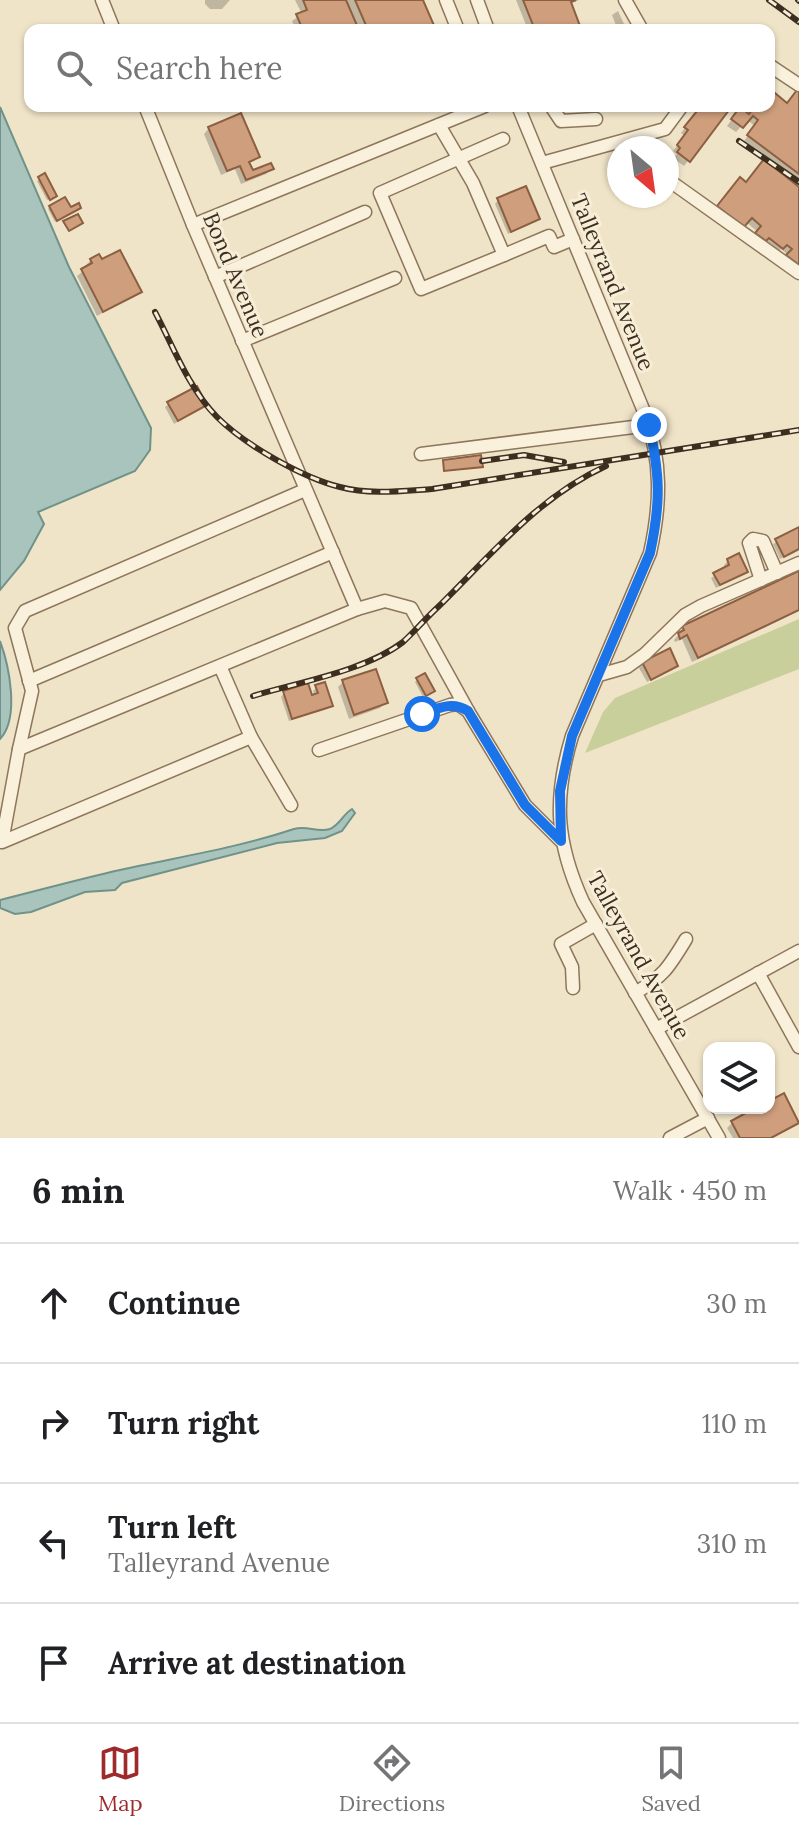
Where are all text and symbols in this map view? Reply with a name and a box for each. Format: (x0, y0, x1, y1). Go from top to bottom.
search box (24, 24, 775, 112)
icon: search (52, 46, 96, 90)
text: Search here (116, 49, 283, 87)
north arrow (607, 136, 679, 208)
street label: Talleyrand Avenue (565, 190, 661, 374)
street label: Bond Avenue (197, 208, 275, 342)
route end (631, 407, 667, 443)
route start (404, 696, 440, 732)
street label: Talleyrand Avenue (581, 866, 697, 1044)
map controls (703, 1042, 775, 1114)
button: layers (703, 1042, 775, 1114)
text: 6 min (32, 1169, 125, 1212)
text: Walk · 450 m (613, 1174, 767, 1207)
icon: ahead (32, 1281, 76, 1325)
text: Continue (108, 1284, 240, 1322)
text: 30 m (706, 1287, 767, 1320)
icon: right (32, 1401, 76, 1445)
text: Turn right (108, 1404, 259, 1442)
text: 110 m (702, 1407, 767, 1440)
text: Turn left (108, 1508, 236, 1546)
icon: left (32, 1521, 76, 1565)
text: 310 m (697, 1527, 767, 1560)
text: Talleyrand Avenue (108, 1546, 330, 1579)
icon: arrive (32, 1641, 76, 1685)
text: Arrive at destination (108, 1644, 406, 1682)
tab: Map (98, 1741, 143, 1817)
tab: Directions (339, 1741, 445, 1817)
tab: Saved (641, 1741, 701, 1817)

